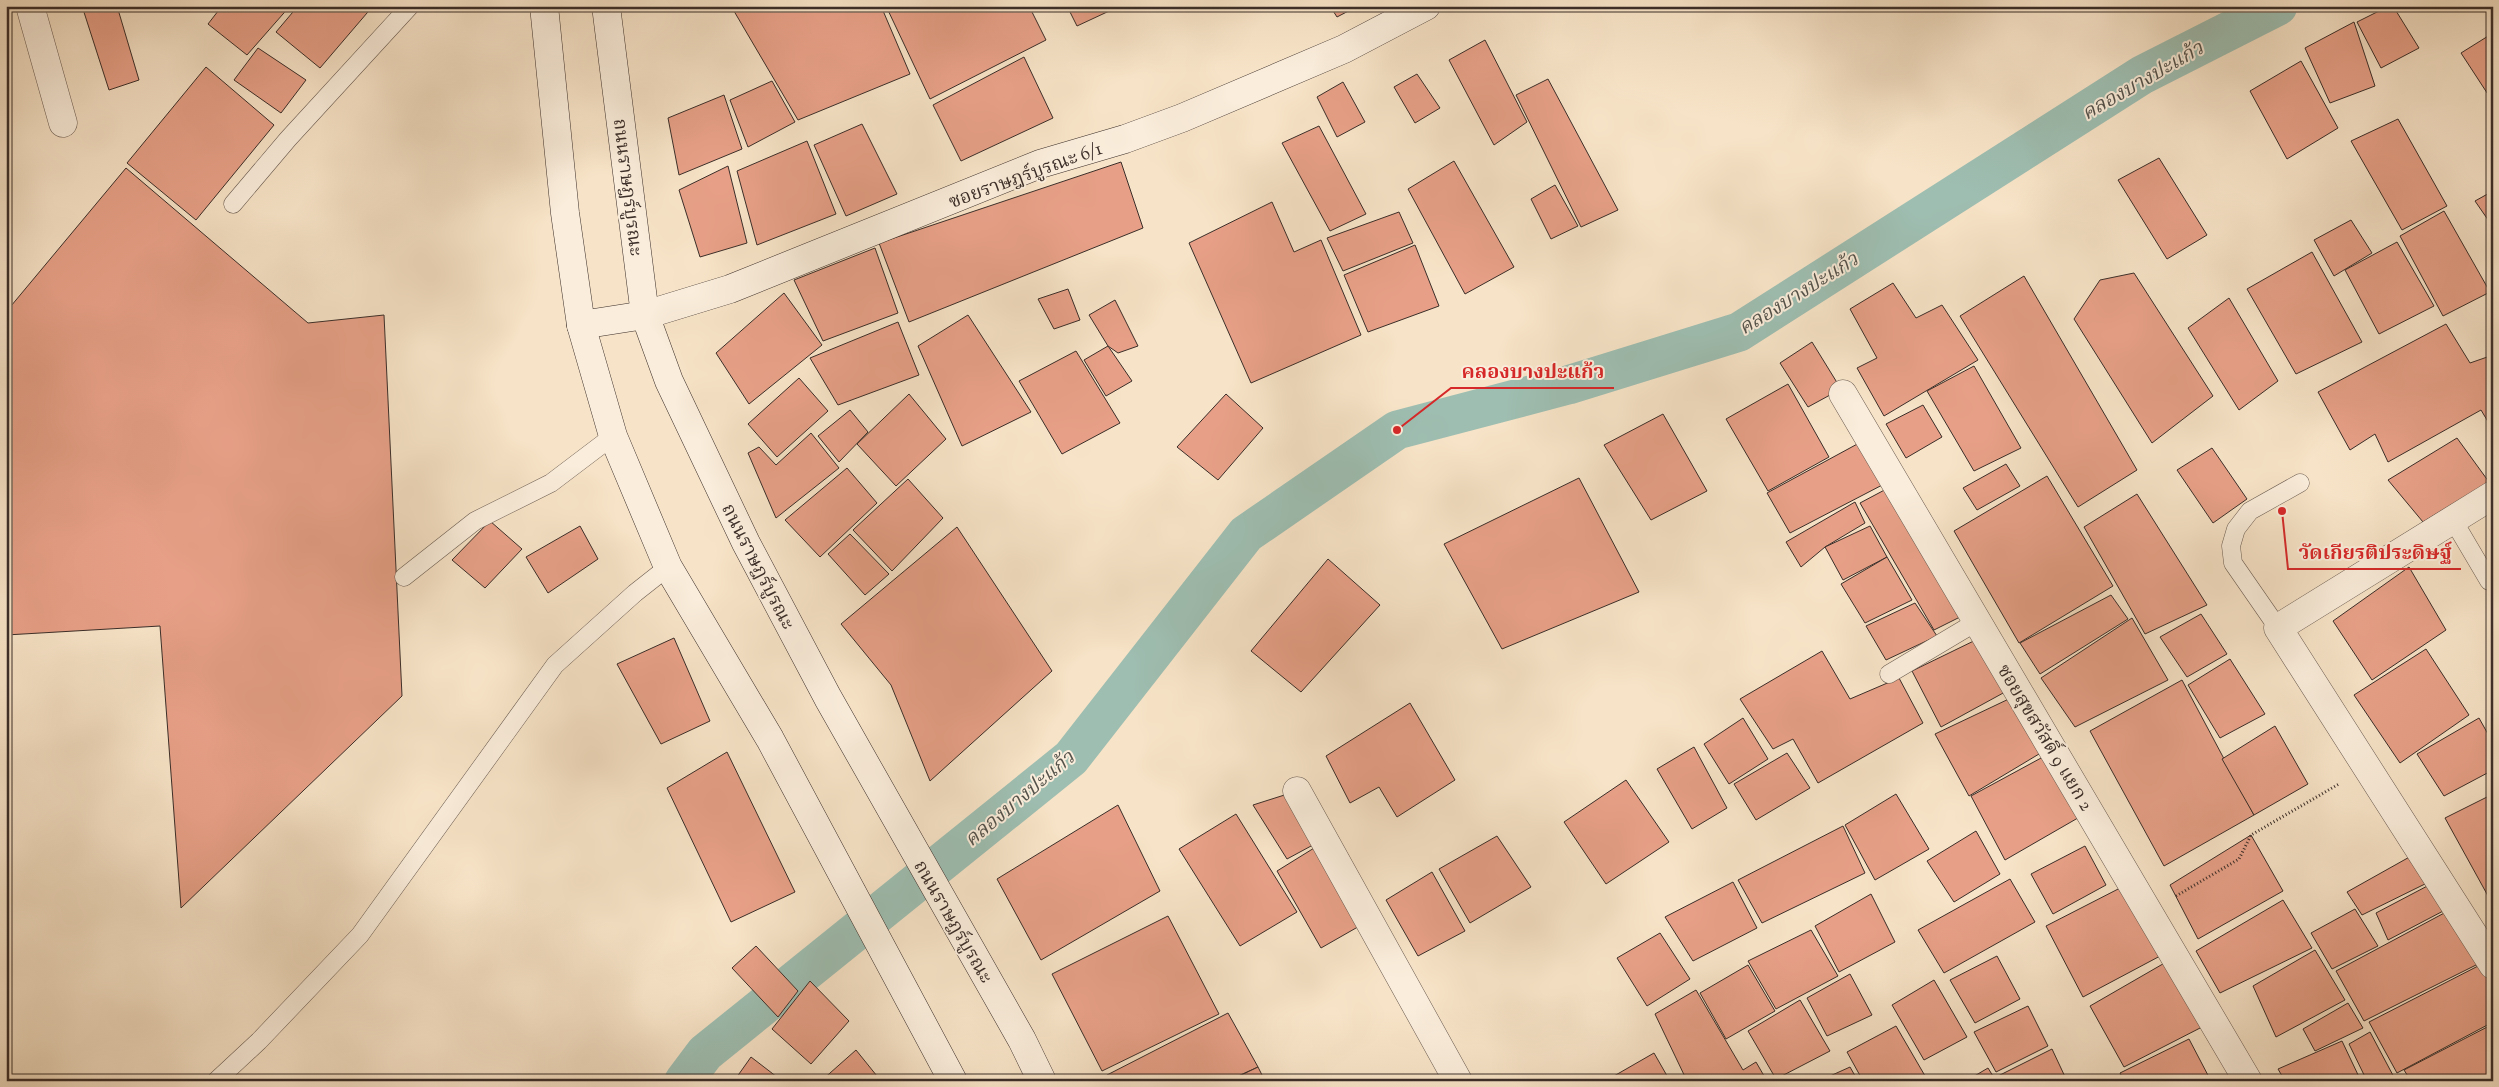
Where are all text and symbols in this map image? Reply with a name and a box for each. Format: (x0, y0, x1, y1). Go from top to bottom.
water label: คลองบางปะแก้ว (2077, 35, 2210, 129)
street label: ถนนราษฎร์บูรณะ (605, 117, 648, 258)
street label: ซอยราษฎร์บูรณะ 6/1 (945, 136, 1107, 217)
water label: คลองบางปะแก้ว (1734, 246, 1865, 344)
callout: คลองบางปะแก้ว (1451, 353, 1614, 388)
text: คลองบางปะแก้ว (1462, 359, 1604, 388)
street label: ถนนราษฎร์บูรณะ (713, 499, 800, 635)
callout: วัดเกียรติประดิษฐ์ (2288, 534, 2461, 569)
text: วัดเกียรติประดิษฐ์ (2298, 540, 2452, 569)
street label: ซอยสุขสวัสดิ์ 9 แยก 2 (1989, 658, 2101, 817)
water label: คลองบางปะแก้ว (959, 745, 1083, 855)
street label: ถนนราษฎร์บูรณะ (906, 856, 998, 989)

